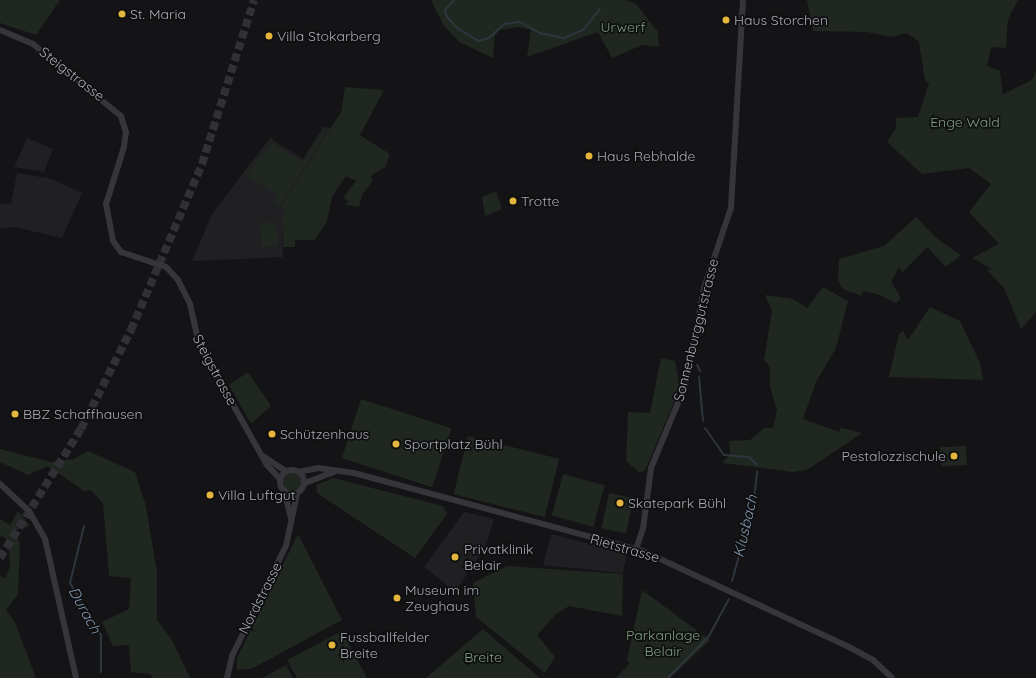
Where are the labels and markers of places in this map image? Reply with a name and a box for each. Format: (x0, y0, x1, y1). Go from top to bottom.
place label: St. Maria (130, 6, 186, 22)
marker: St. Maria (117, 9, 127, 19)
place label: Haus Storchen (734, 12, 828, 28)
marker: Haus Storchen (721, 15, 731, 25)
place label: Villa Stokarberg (277, 28, 381, 44)
marker: Villa Stokarberg (264, 31, 274, 41)
place label: Haus Rebhalde (597, 148, 695, 164)
marker: Haus Rebhalde (584, 151, 594, 161)
place label: Trotte (521, 193, 559, 209)
marker: Trotte (508, 196, 518, 206)
place label: BBZ Schaffhausen (23, 406, 143, 422)
marker: BBZ Schaffhausen (10, 409, 20, 419)
place label: Schützenhaus (280, 426, 369, 442)
marker: Schützenhaus (267, 429, 277, 439)
place label: Sportplatz Bühl (404, 436, 503, 452)
marker: Sportplatz Bühl (391, 439, 401, 449)
place label: Pestalozzischule (842, 448, 946, 464)
marker: Pestalozzischule (949, 451, 959, 461)
place label: Villa Luftgut (218, 487, 296, 503)
marker: Villa Luftgut (205, 490, 215, 500)
place label: Skatepark Bühl (628, 495, 726, 511)
marker: Skatepark Bühl (615, 498, 625, 508)
place label: Privatklinik Belair (464, 541, 534, 574)
marker: Privatklinik Belair (449, 551, 461, 563)
place label: Museum im Zeughaus (405, 582, 479, 614)
marker: Museum im Zeughaus (392, 593, 402, 603)
place label: Fussballfelder Breite (340, 629, 430, 662)
marker: Fussballfelder Breite (327, 640, 337, 650)

